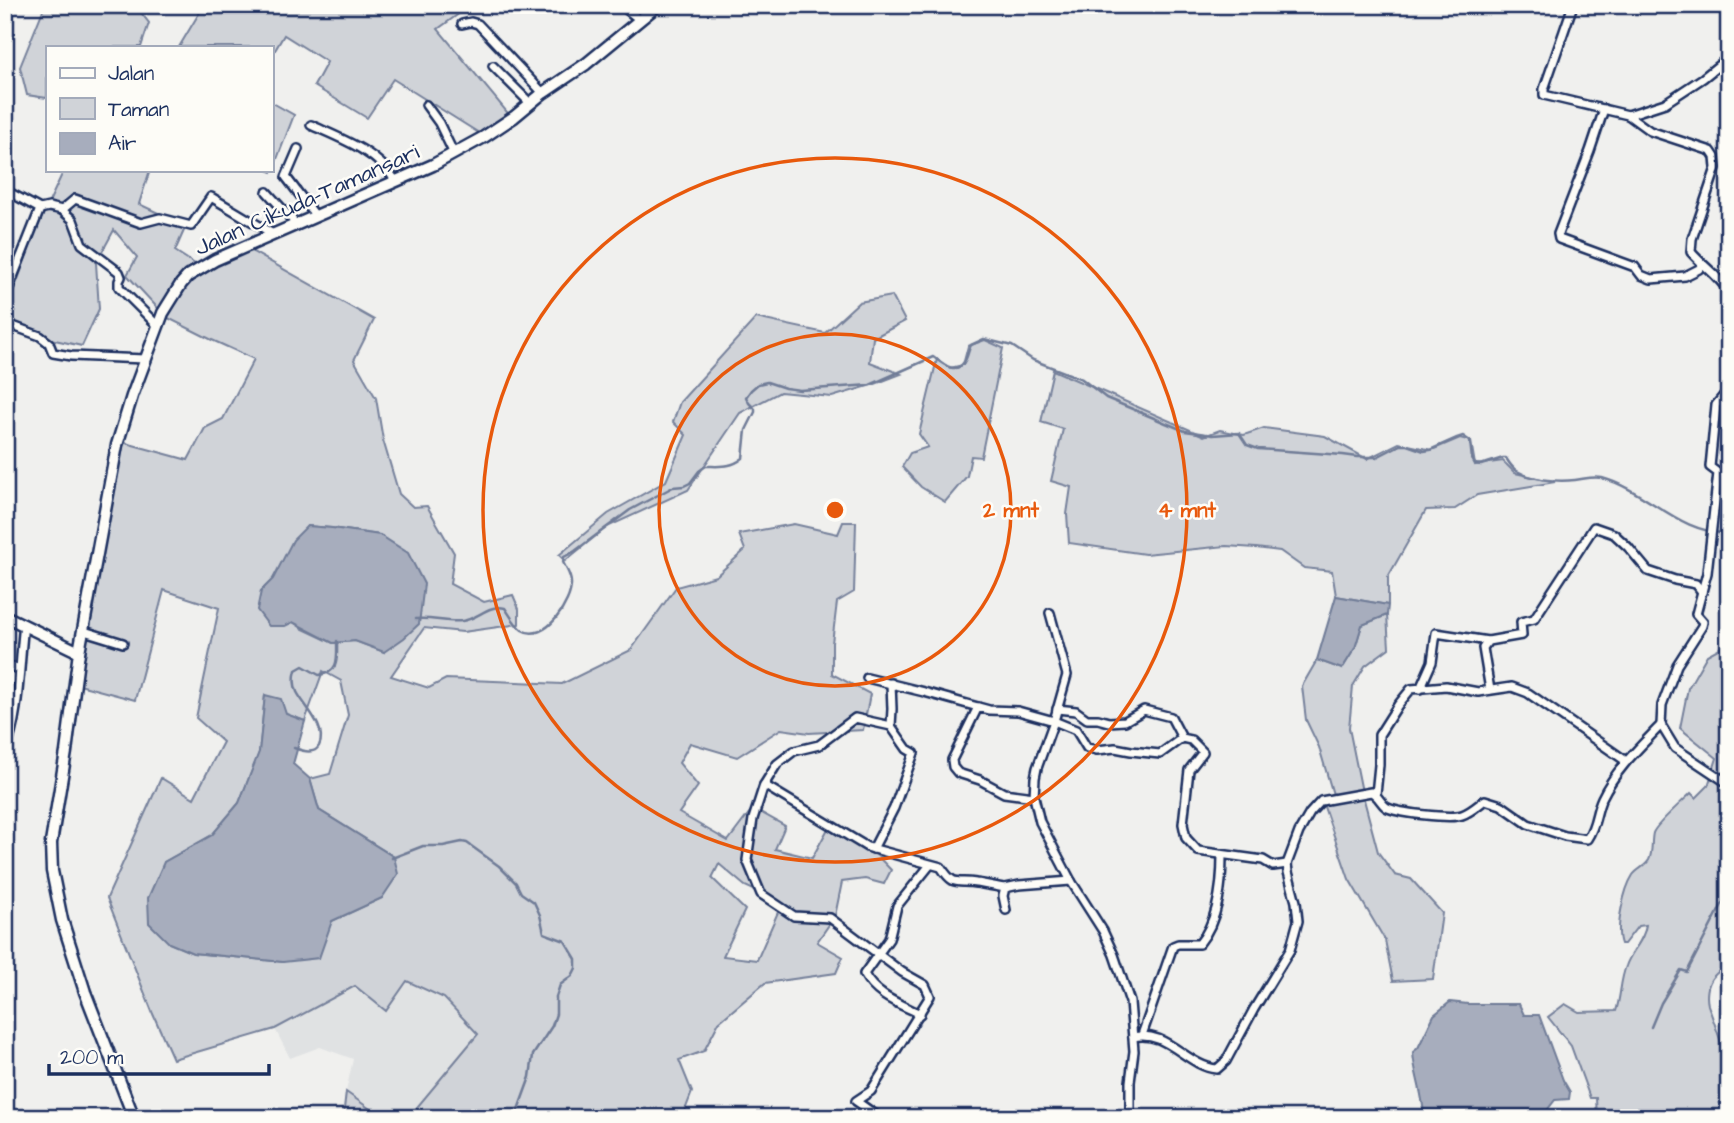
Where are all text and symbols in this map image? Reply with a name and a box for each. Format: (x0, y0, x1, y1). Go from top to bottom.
legend (46, 46, 273, 172)
text: Jalan (108, 59, 154, 88)
text: Taman (108, 95, 169, 124)
text: Air (108, 129, 137, 158)
street label: Jalan Cikuda–Tamansari (190, 136, 425, 264)
text: 2 mnt (982, 496, 1039, 525)
text: 4 mnt (1158, 496, 1217, 525)
centre of rings (823, 498, 847, 522)
scale bar (49, 1032, 270, 1076)
text: 200 m (60, 1043, 124, 1072)

